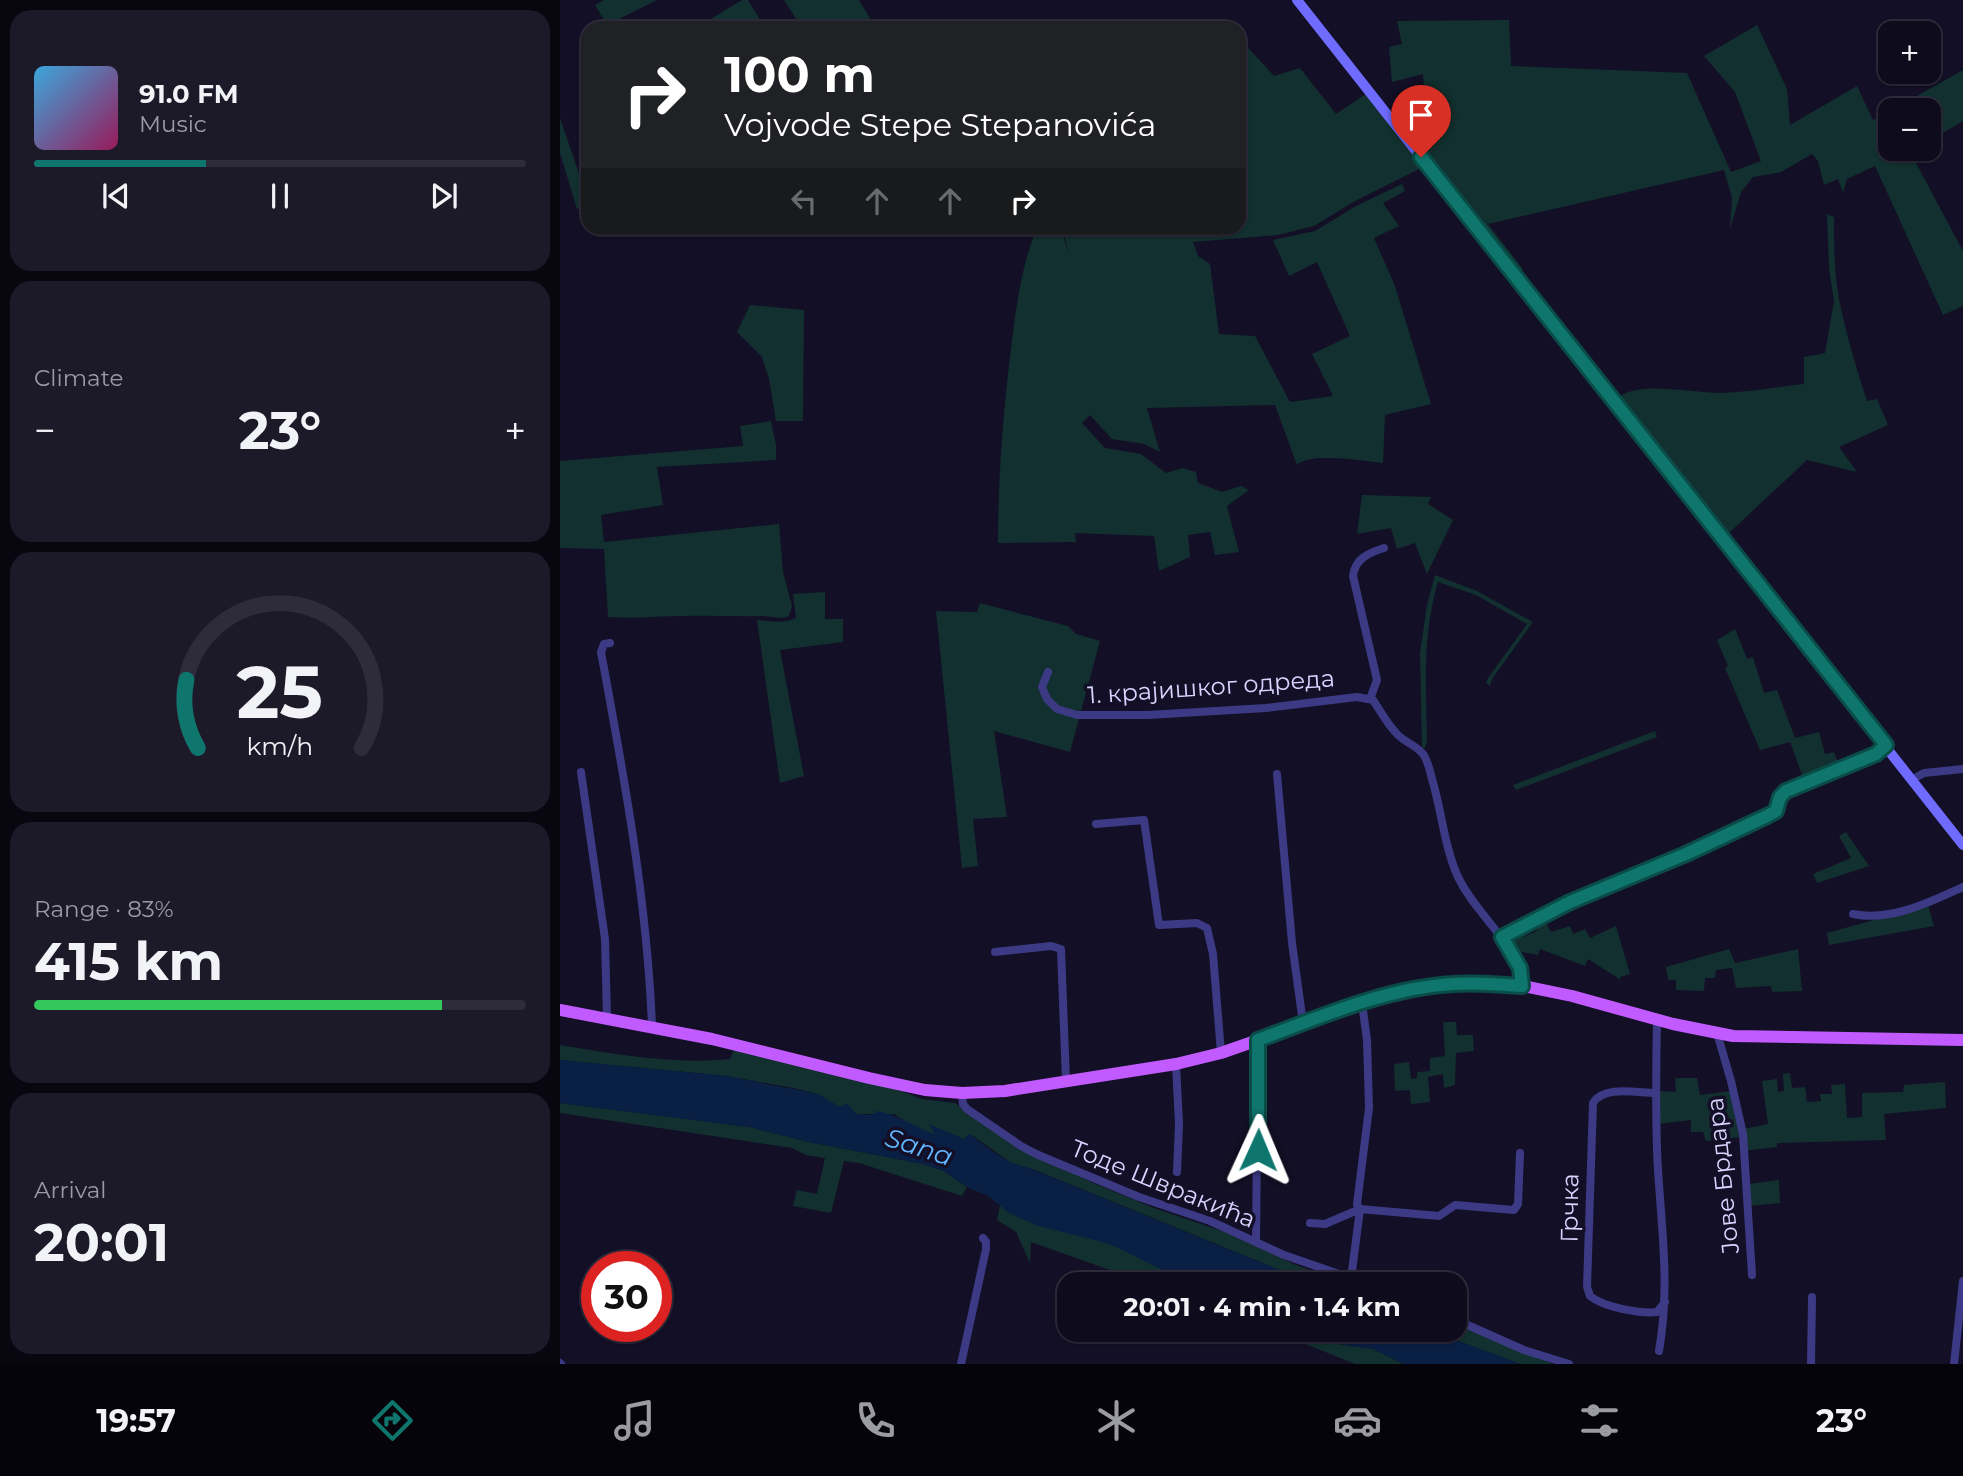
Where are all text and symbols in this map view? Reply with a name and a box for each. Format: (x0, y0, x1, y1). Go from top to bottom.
map controls (1878, 21, 1941, 161)
button: + (1878, 21, 1941, 84)
text: 100 m (724, 45, 875, 104)
icon: right (609, 49, 700, 140)
text: 91.0 FM (139, 78, 239, 110)
pin (1391, 85, 1451, 157)
icon: arrive (1402, 96, 1440, 134)
button: − (1878, 98, 1941, 161)
text: Vojvode Stepe Stepanovića (724, 105, 1156, 144)
text: Music (139, 110, 207, 138)
icon: previous (97, 177, 135, 215)
icon: pause (261, 177, 299, 215)
icon: next (425, 177, 463, 215)
icon: left (785, 182, 823, 220)
icon: ahead (858, 182, 896, 220)
icon: ahead (931, 182, 969, 220)
icon: right (1004, 182, 1042, 220)
text: Climate (34, 364, 123, 392)
text: 23° (239, 399, 321, 462)
text: − (34, 407, 56, 454)
text: + (504, 407, 526, 454)
text: 25 (237, 648, 323, 736)
street label: 1. крајишког одреда (1086, 663, 1336, 710)
text: km/h (247, 731, 313, 761)
text: Range · 83% (34, 895, 174, 923)
text: 415 km (34, 930, 223, 993)
street label: Јове Брдара (1700, 1096, 1745, 1256)
position arrow (1221, 1113, 1295, 1187)
water label: Sana (881, 1121, 957, 1173)
street label: Тоде Швракића (1067, 1133, 1260, 1234)
street label: Грчка (1554, 1173, 1585, 1243)
text: Arrival (34, 1176, 107, 1204)
text: 20:01 (34, 1211, 169, 1274)
speed limit sign: 30 (581, 1251, 672, 1342)
text: 20:01 · 4 min · 1.4 km (1123, 1291, 1401, 1323)
icon: directions (368, 1396, 417, 1445)
icon: music (610, 1396, 659, 1445)
icon: phone (851, 1396, 900, 1445)
icon: climate (1092, 1396, 1141, 1445)
icon: car (1333, 1396, 1382, 1445)
icon: filters (1575, 1396, 1624, 1445)
text: 19:57 (96, 1401, 176, 1440)
text: 23° (1816, 1401, 1867, 1440)

